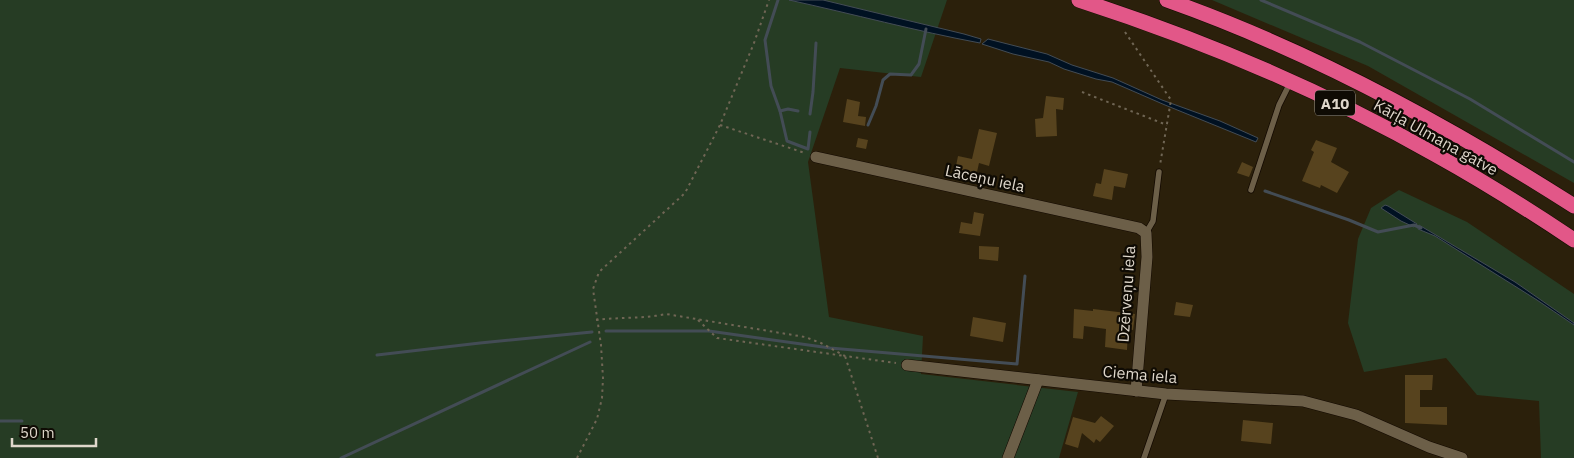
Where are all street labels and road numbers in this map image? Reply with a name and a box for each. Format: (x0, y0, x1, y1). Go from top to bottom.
road number: A10 (1315, 90, 1355, 116)
street label: Kārļa Ulmaņa gatve (1370, 95, 1502, 180)
street label: Lāceņu iela (943, 160, 1027, 197)
street label: Dzērveņu iela (1113, 244, 1140, 343)
street label: Ciema iela (1102, 361, 1179, 387)

